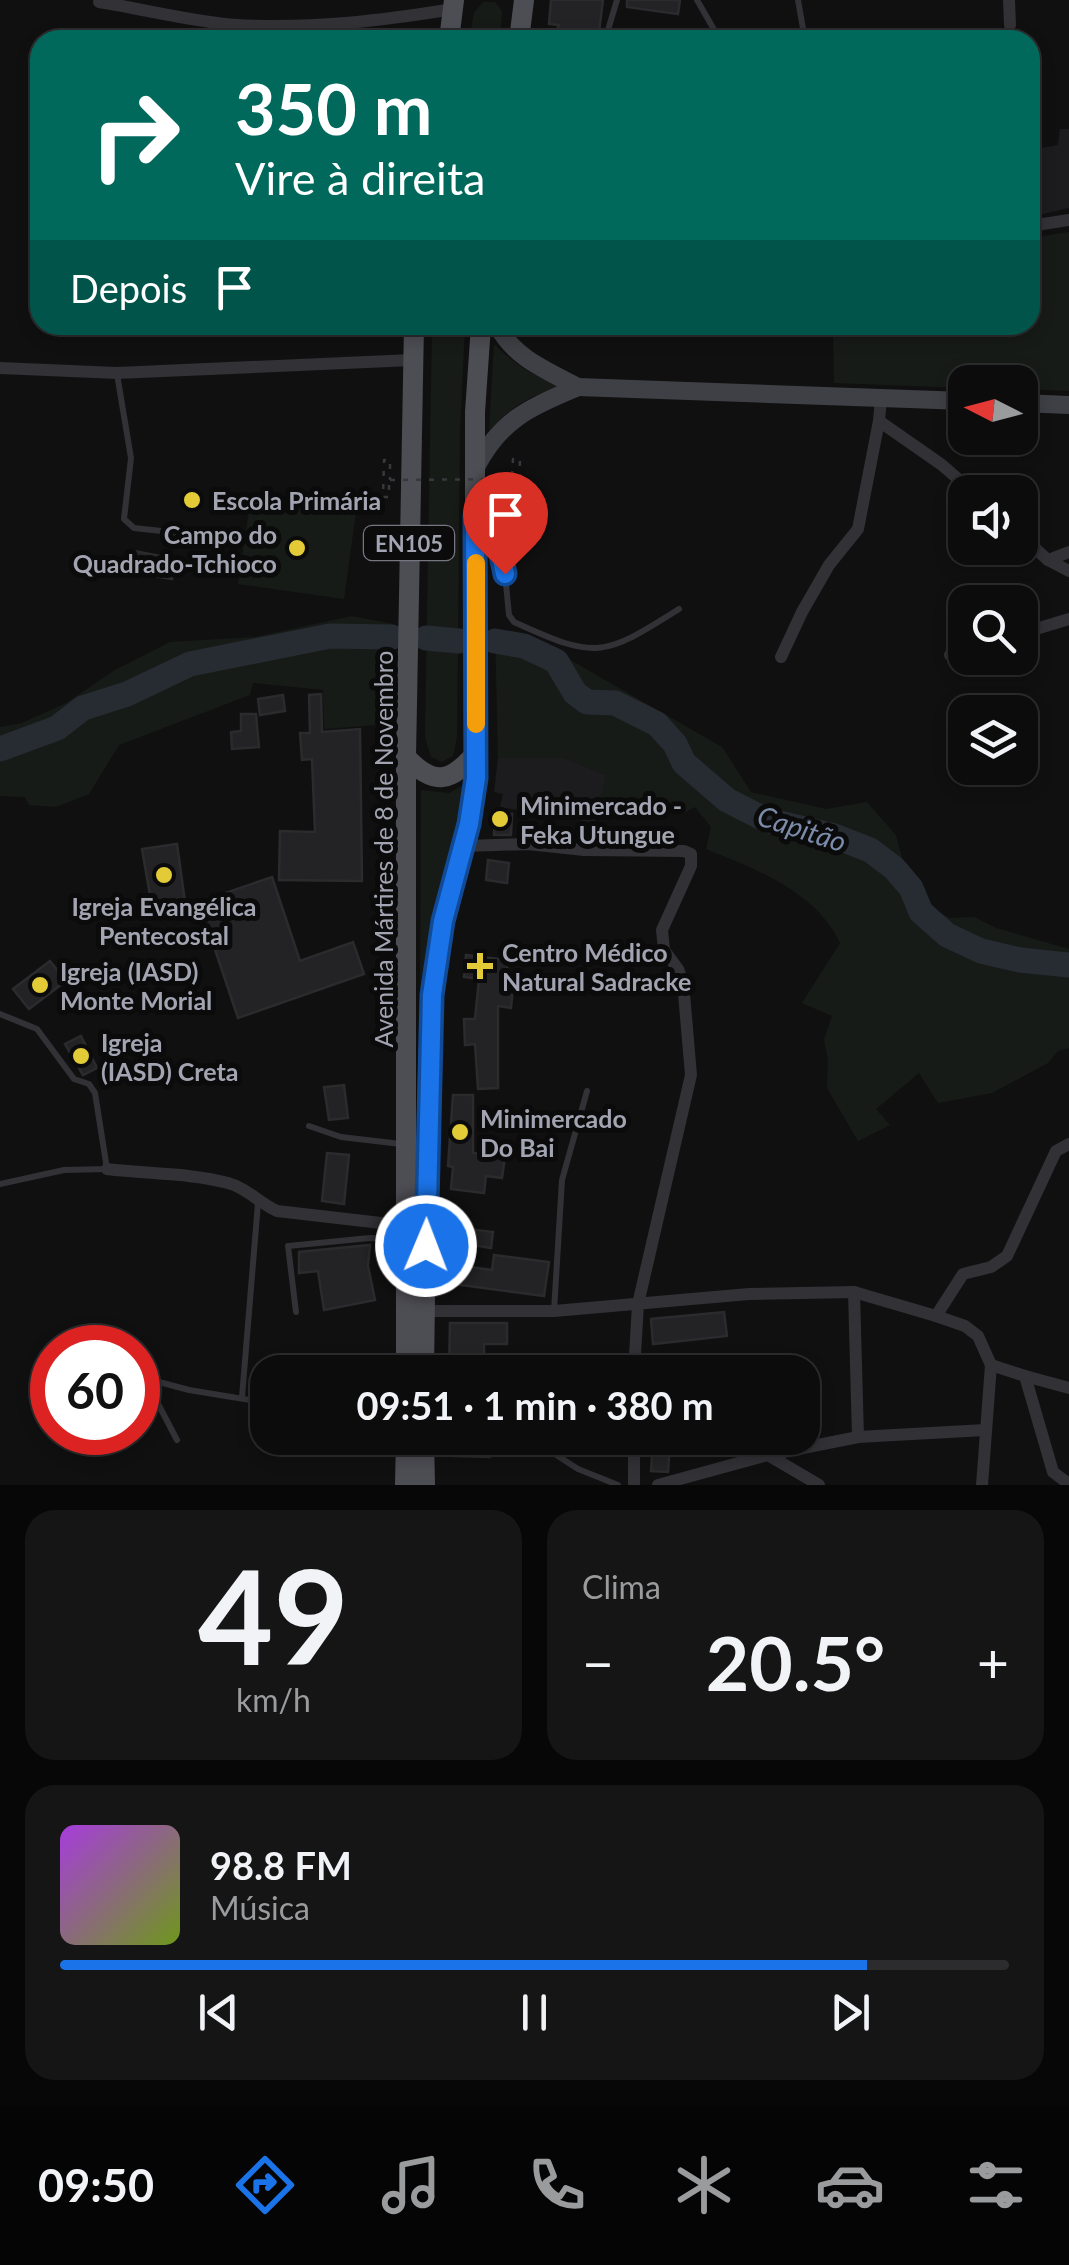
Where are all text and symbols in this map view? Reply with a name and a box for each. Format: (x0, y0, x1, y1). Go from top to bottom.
text: 350 m (235, 66, 432, 150)
icon: right (70, 70, 200, 200)
text: Vire à direita (235, 151, 485, 205)
icon: arrive (207, 260, 262, 315)
text: Depois (70, 265, 187, 311)
north arrow (948, 365, 1038, 455)
map controls (948, 365, 1038, 785)
pin (463, 472, 548, 575)
button: sound (948, 475, 1038, 565)
place label: Escola Primária (212, 485, 381, 515)
icon: arrive (478, 487, 533, 542)
marker: Escola Primária (181, 489, 203, 511)
place label: Campo do Quadrado-Tchioco (73, 519, 277, 578)
road number: EN105 (364, 526, 454, 560)
marker: Campo do Quadrado-Tchioco (286, 537, 308, 559)
button: search (948, 585, 1038, 675)
street label: Avenida Mártires de 8 de Novembro (368, 651, 398, 1047)
button: layers (948, 695, 1038, 785)
place label: Minimercado - Feka Utungue (520, 790, 682, 849)
water label: Capitão (753, 798, 851, 858)
marker: Minimercado - Feka Utungue (489, 808, 511, 830)
marker: Igreja Evangélica Pentecostal (153, 864, 175, 886)
place label: Igreja Evangélica Pentecostal (72, 891, 256, 950)
place label: Centro Médico Natural Sadracke (502, 937, 691, 996)
marker: Centro Médico Natural Sadracke (467, 953, 493, 979)
place label: Igreja (IASD) Monte Morial (60, 956, 212, 1015)
marker: Igreja (IASD) Monte Morial (29, 974, 51, 996)
place label: Igreja (IASD) Creta (101, 1027, 239, 1086)
marker: Igreja (IASD) Creta (70, 1045, 92, 1067)
place label: Minimercado Do Bai (480, 1103, 627, 1162)
marker: Minimercado Do Bai (449, 1121, 471, 1143)
position arrow (374, 1194, 478, 1298)
speed limit sign: 60 (30, 1325, 160, 1455)
text: 09:51 · 1 min · 380 m (356, 1382, 714, 1428)
text: 49 (198, 1537, 349, 1693)
text: Clima (582, 1567, 661, 1606)
text: 20.5° (706, 1617, 885, 1707)
text: − (582, 1629, 614, 1695)
text: + (977, 1629, 1009, 1695)
text: km/h (236, 1680, 311, 1719)
text: 98.8 FM (210, 1842, 352, 1888)
text: Música (210, 1888, 310, 1927)
icon: previous (191, 1985, 246, 2040)
icon: pause (507, 1985, 562, 2040)
icon: next (823, 1985, 878, 2040)
icon: directions (230, 2150, 300, 2220)
icon: music (376, 2150, 446, 2220)
icon: phone (522, 2150, 592, 2220)
icon: climate (669, 2150, 739, 2220)
icon: car (815, 2150, 885, 2220)
icon: filters (961, 2150, 1031, 2220)
text: 09:50 (38, 2158, 154, 2212)

